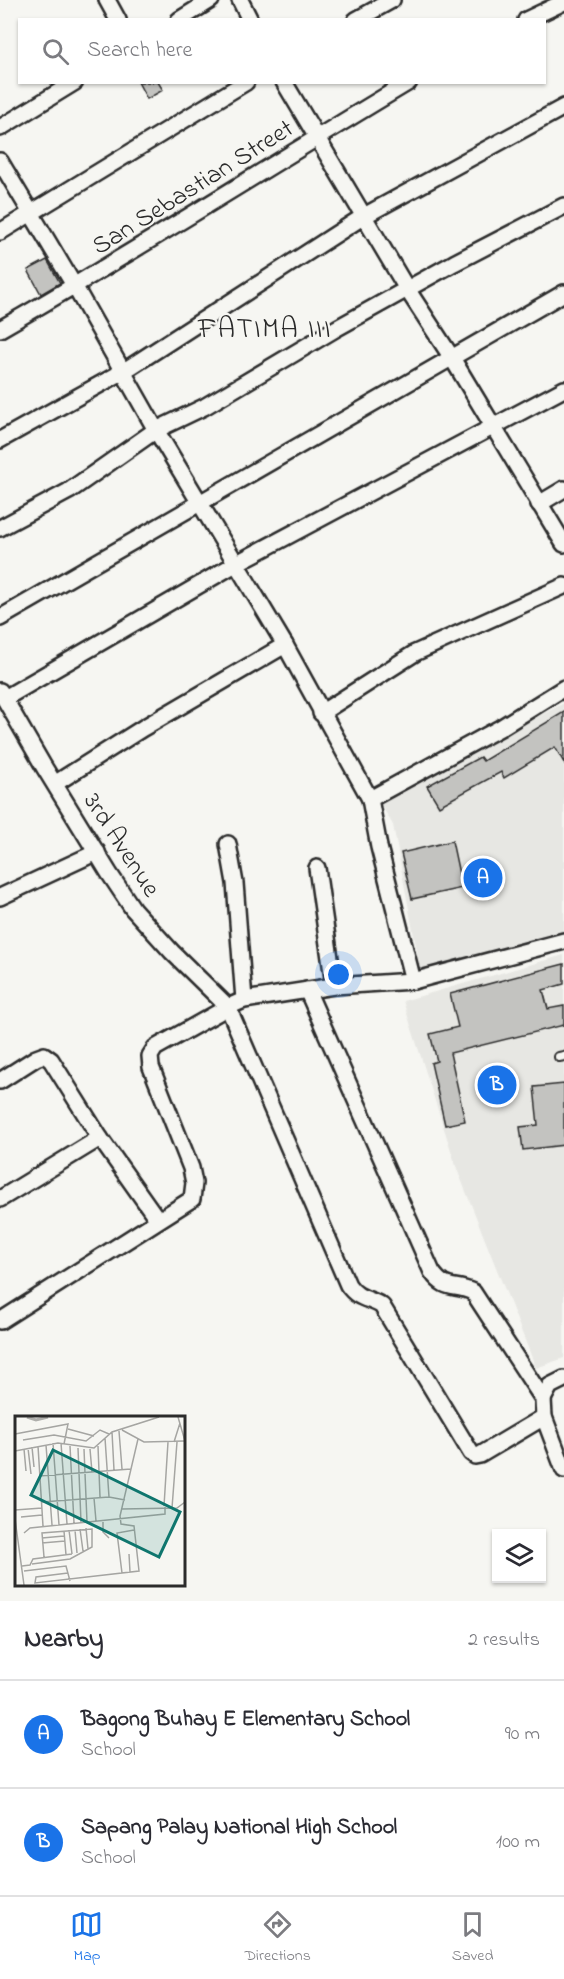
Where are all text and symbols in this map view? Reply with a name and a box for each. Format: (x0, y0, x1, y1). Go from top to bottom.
search box (18, 18, 546, 84)
icon: search (39, 35, 72, 68)
text: Search here (87, 35, 192, 67)
street label: San Sebastian Street (85, 111, 302, 266)
district label: FATIMA III (197, 310, 332, 351)
street label: 3rd Avenue (73, 786, 169, 906)
pin: A (464, 856, 502, 900)
your location (324, 960, 353, 989)
pin: B (478, 1062, 516, 1108)
inset map (15, 1416, 184, 1586)
map controls (492, 1529, 546, 1583)
button: layers (492, 1529, 546, 1583)
text: Nearby (24, 1621, 103, 1659)
text: 2 results (468, 1626, 540, 1655)
text: Bagong Buhay E Elementary School (81, 1704, 410, 1736)
text: A (37, 1720, 50, 1749)
text: 90 m (505, 1720, 540, 1749)
text: School (81, 1736, 136, 1765)
text: Sapang Palay National High School (81, 1812, 397, 1844)
text: B (37, 1828, 50, 1857)
text: 100 m (496, 1828, 540, 1857)
text: School (81, 1844, 136, 1873)
tab: Map (70, 1908, 103, 1968)
tab: Directions (244, 1908, 311, 1968)
tab: Saved (452, 1908, 494, 1968)

